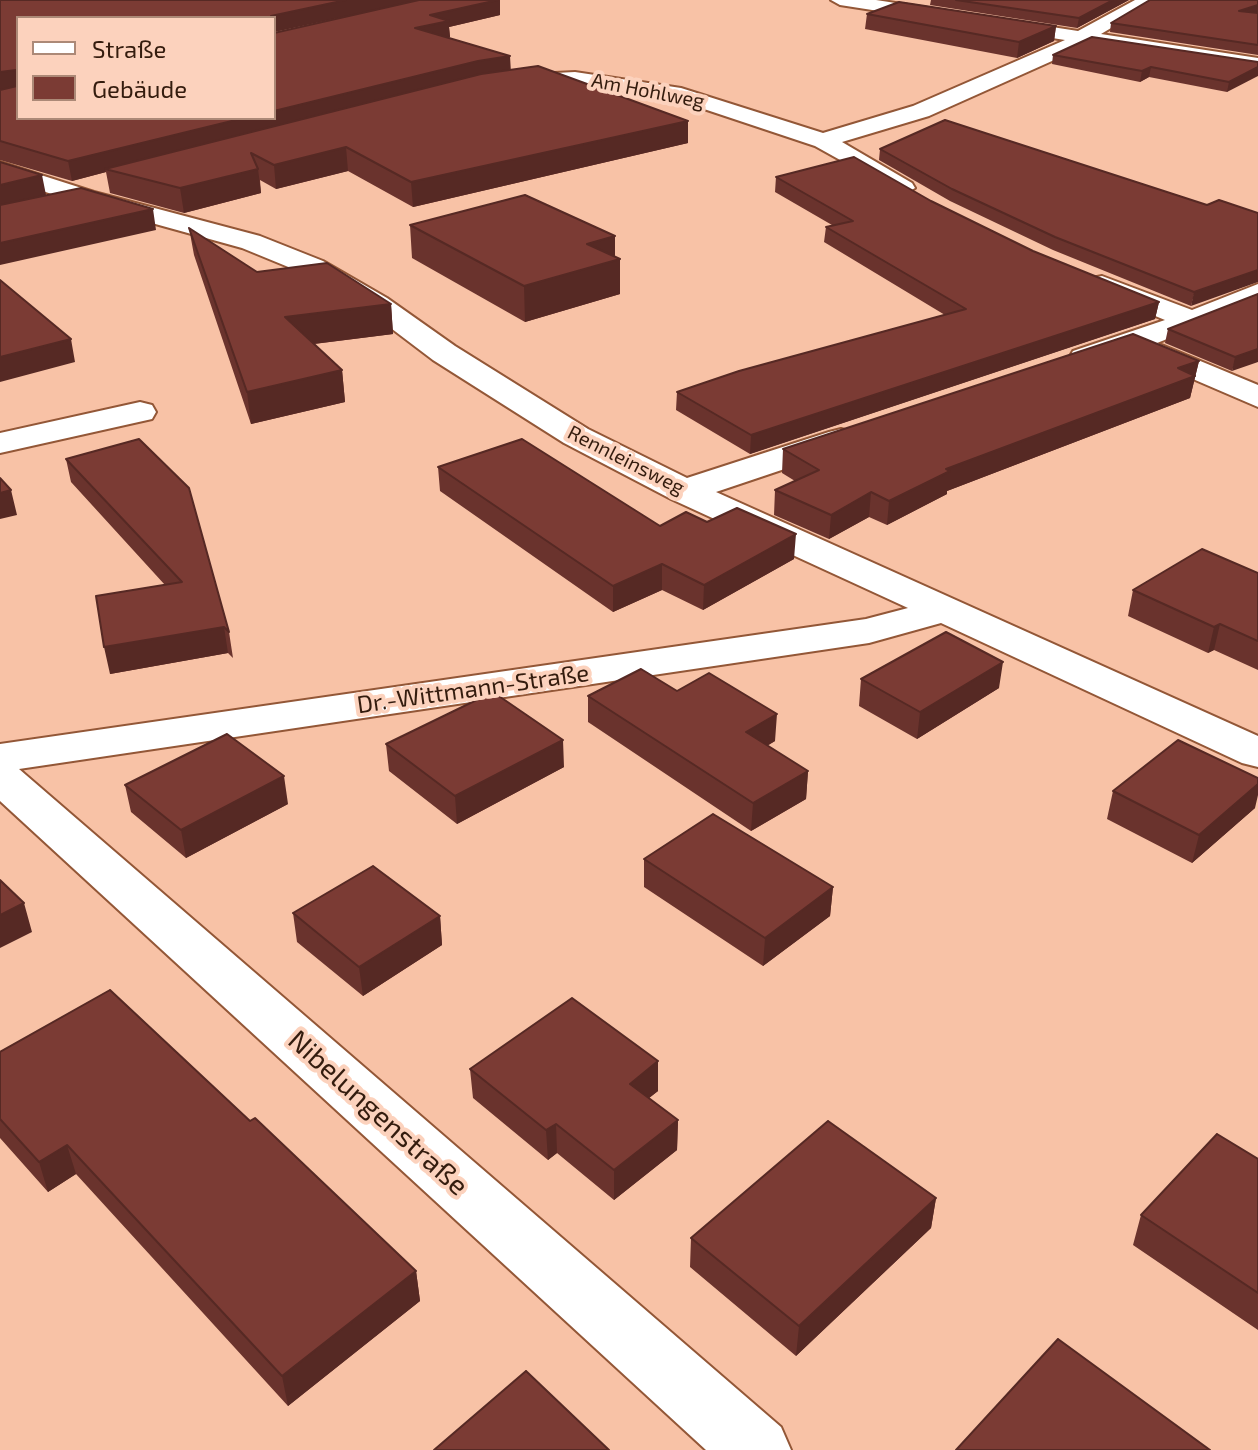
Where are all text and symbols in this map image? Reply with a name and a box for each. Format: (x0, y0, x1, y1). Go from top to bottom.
legend (16, 16, 276, 120)
text: Straße (92, 34, 166, 63)
street label: Am Hohlweg (589, 68, 707, 114)
text: Gebäude (92, 74, 187, 103)
street label: Rennleinsweg (564, 420, 688, 500)
street label: Dr.-Wittmann-Straße (355, 658, 591, 720)
street label: Nibelungenstraße (281, 1023, 475, 1203)

